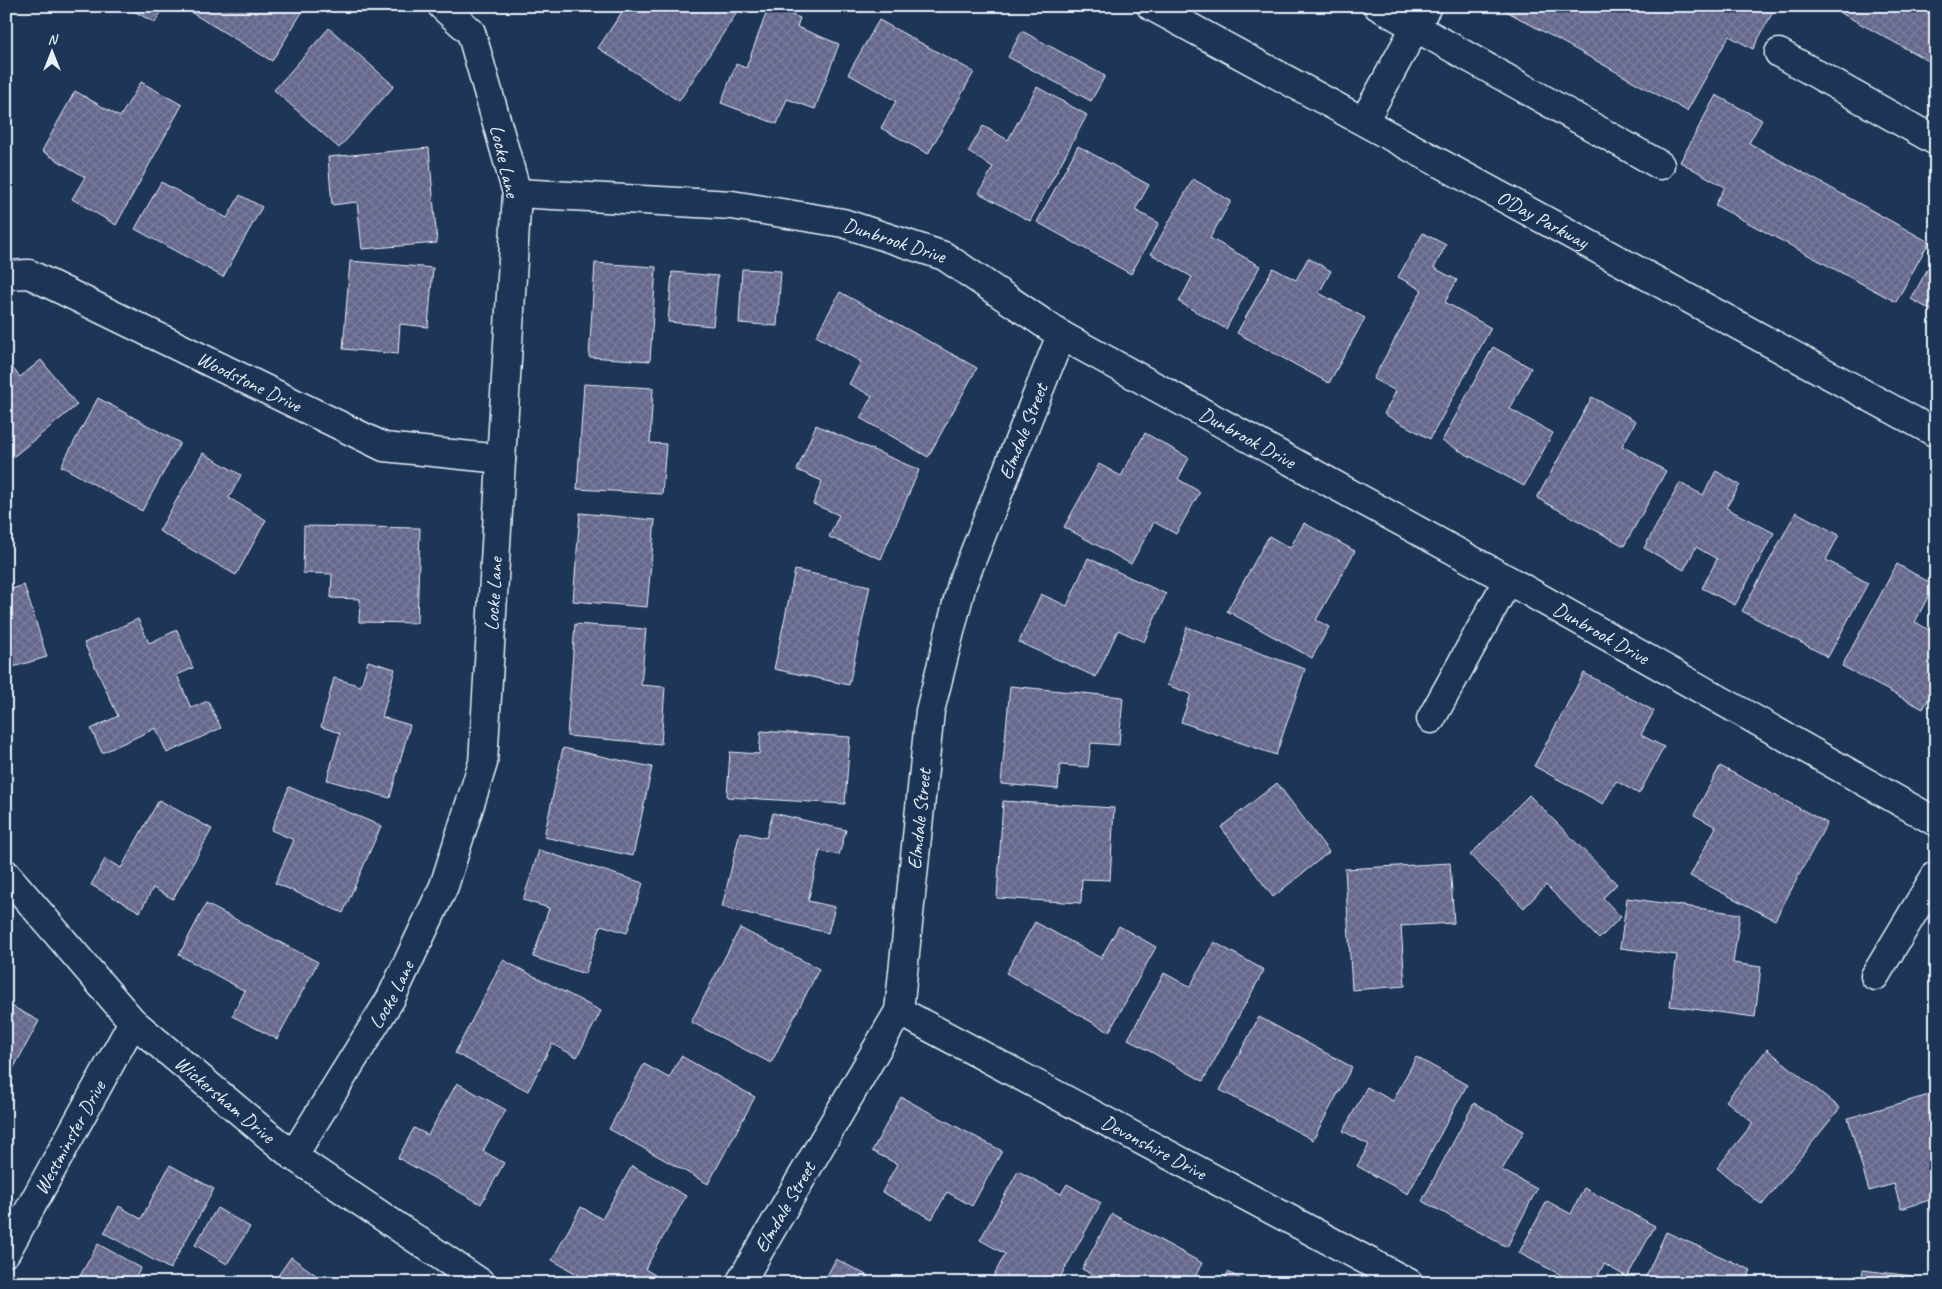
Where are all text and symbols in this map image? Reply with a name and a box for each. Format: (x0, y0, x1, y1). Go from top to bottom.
north arrow (28, 28, 78, 78)
text: N (48, 31, 59, 48)
street label: Locke Lane (484, 122, 525, 201)
street label: O'Day Parkway (1493, 185, 1593, 255)
street label: Dunbrook Drive (840, 212, 950, 269)
street label: Woodstone Drive (193, 346, 307, 418)
street label: Elmdale Street (993, 378, 1054, 483)
street label: Dunbrook Drive (1195, 401, 1301, 475)
street label: Locke Lane (479, 555, 508, 632)
street label: Dunbrook Drive (1549, 596, 1654, 671)
street label: Elmdale Street (902, 765, 937, 871)
street label: Locke Lane (363, 955, 420, 1034)
street label: Wickersham Drive (169, 1050, 281, 1149)
street label: Westminster Drive (28, 1075, 112, 1199)
street label: Devonshire Drive (1097, 1109, 1212, 1186)
street label: Elmdale Street (749, 1155, 822, 1257)

